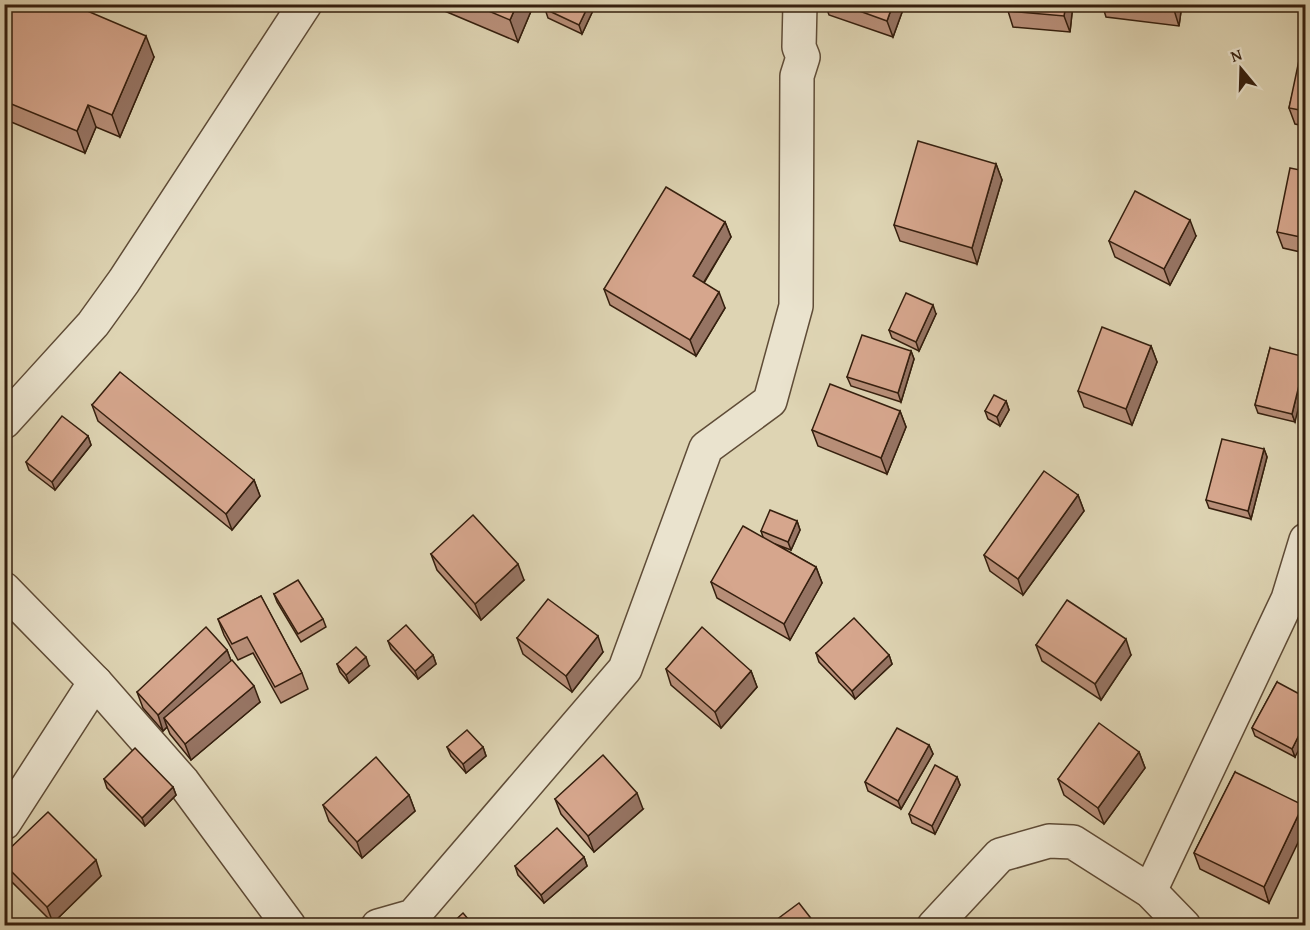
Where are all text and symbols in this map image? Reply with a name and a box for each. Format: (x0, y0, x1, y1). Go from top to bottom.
north arrow (1211, 39, 1271, 99)
text: N (1227, 42, 1245, 68)

